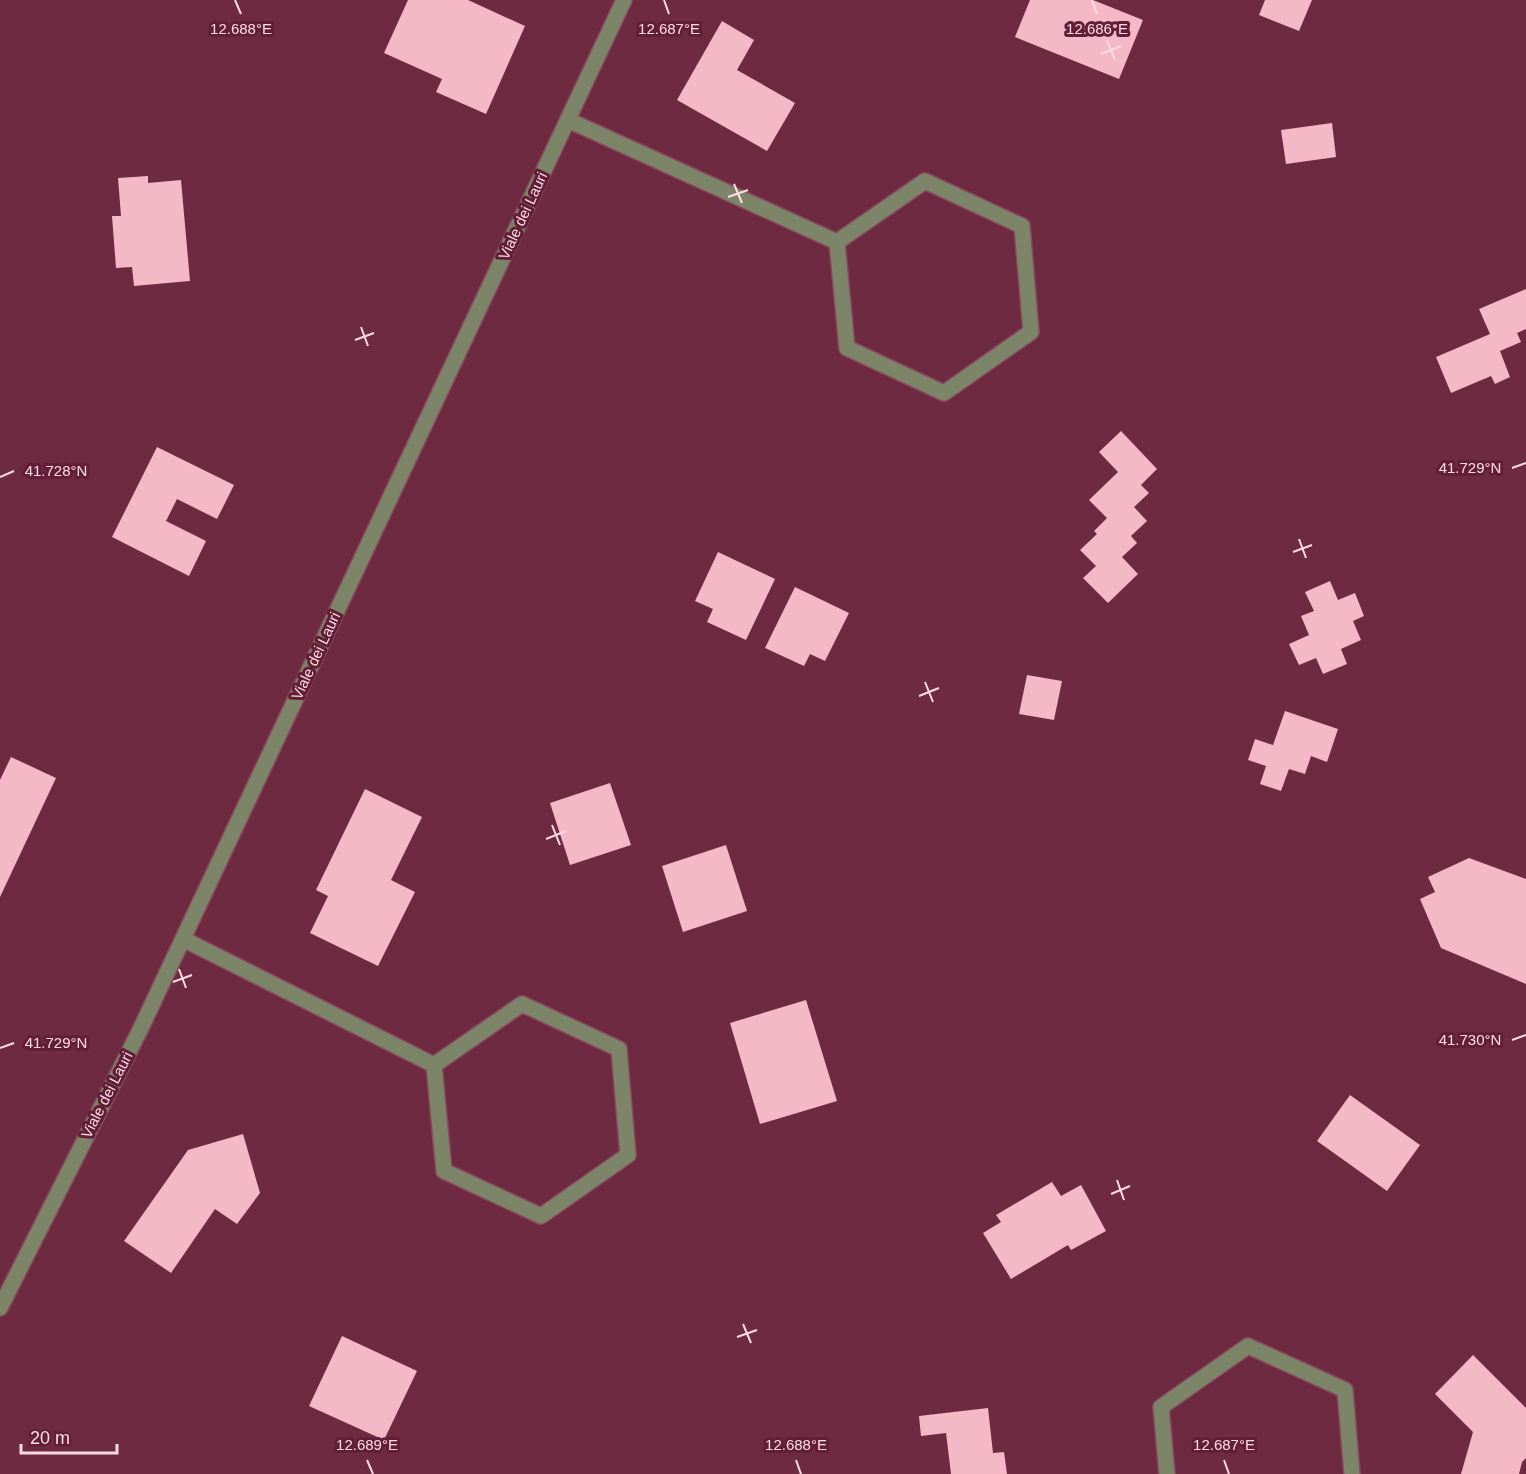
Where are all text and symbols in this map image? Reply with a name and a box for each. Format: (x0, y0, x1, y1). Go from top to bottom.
text: 12.688°E (210, 20, 272, 37)
text: 12.687°E (638, 20, 700, 37)
text: 12.686°E (1066, 20, 1128, 37)
street label: Viale dei Lauri (495, 169, 550, 262)
text: 41.729°N (1439, 459, 1501, 476)
text: 41.728°N (25, 462, 87, 479)
street label: Viale dei Lauri (288, 609, 343, 702)
text: 41.730°N (1439, 1031, 1501, 1048)
text: 41.729°N (25, 1034, 87, 1051)
street label: Viale dei Lauri (77, 1049, 136, 1141)
scale bar (21, 1417, 117, 1455)
text: 20 m (30, 1428, 70, 1448)
text: 12.689°E (336, 1436, 398, 1453)
text: 12.688°E (765, 1436, 827, 1453)
text: 12.687°E (1193, 1436, 1255, 1453)

